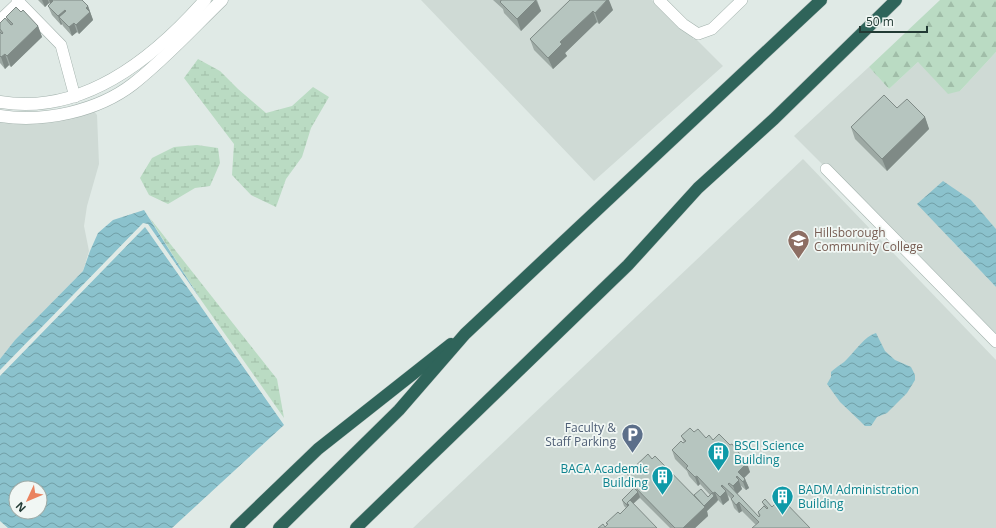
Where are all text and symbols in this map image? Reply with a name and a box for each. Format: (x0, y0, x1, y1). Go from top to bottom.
scale bar (860, 8, 927, 34)
text: 50 m (866, 13, 894, 30)
place label: Hillsborough Community College (814, 224, 923, 255)
school or university icon: Hillsborough Community College (785, 227, 811, 260)
place label: Faculty & Staff Parking (545, 419, 616, 450)
parking icon: Faculty & Staff Parking (619, 422, 645, 455)
place label: BSCI Science Building (734, 437, 805, 468)
building icon: BSCI Science Building (706, 440, 732, 473)
place label: BACA Academic Building (560, 460, 648, 491)
building icon: BACA Academic Building (650, 463, 676, 496)
north arrow (8, 480, 48, 520)
place label: BADM Administration Building (798, 481, 919, 512)
building icon: BADM Administration Building (770, 484, 796, 517)
text: N (12, 499, 29, 516)

